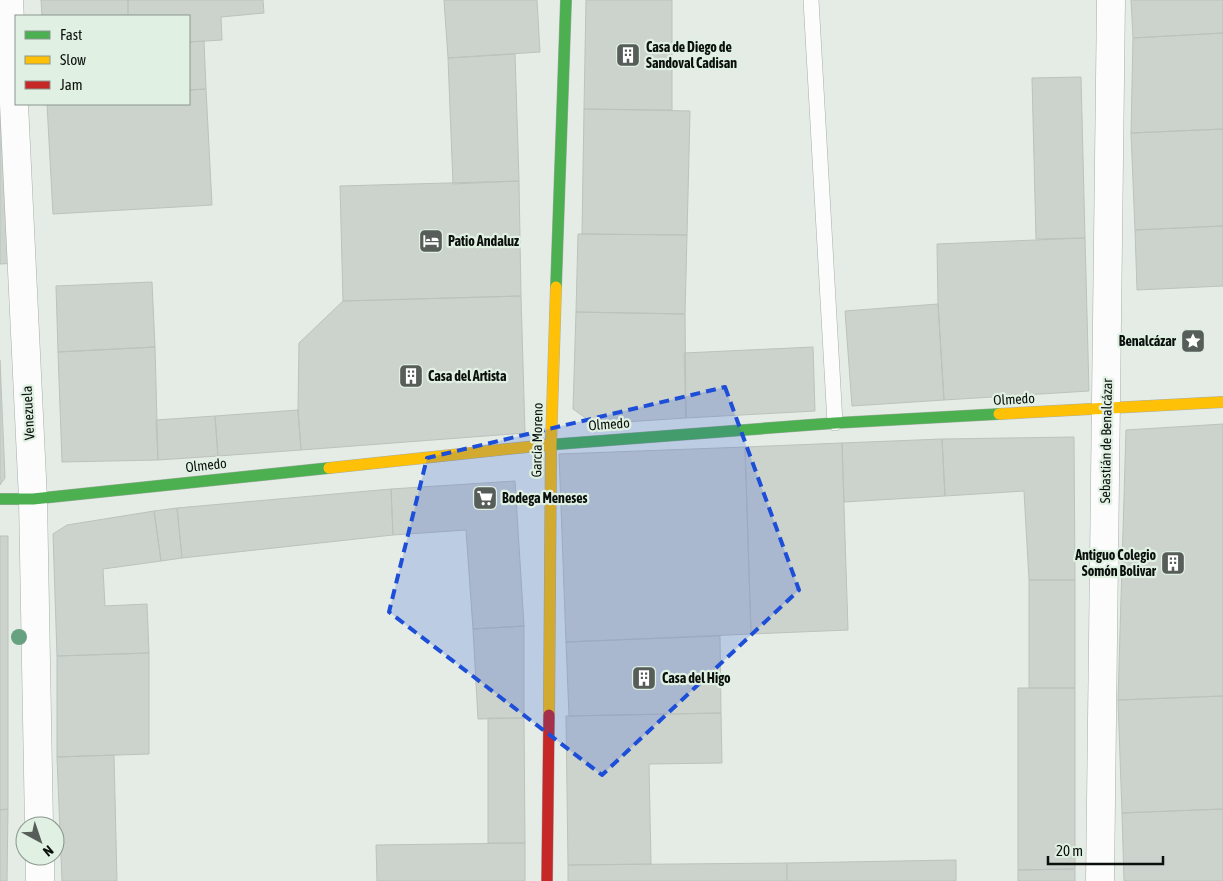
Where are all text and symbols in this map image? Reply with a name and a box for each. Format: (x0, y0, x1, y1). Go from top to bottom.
legend (15, 15, 190, 105)
text: Fast (60, 26, 82, 43)
place label: Casa de Diego de Sandoval Cadisan (646, 39, 737, 71)
building icon: Casa de Diego de Sandoval Cadisan (615, 42, 641, 68)
text: Slow (60, 51, 86, 68)
text: Jam (60, 76, 83, 93)
hotel icon: Patio Andaluz (418, 228, 444, 254)
place label: Patio Andaluz (448, 233, 519, 249)
place icon: Benalcázar (1180, 328, 1206, 354)
place label: Benalcázar (1119, 333, 1177, 349)
building icon: Casa del Artista (398, 363, 424, 389)
place label: Casa del Artista (428, 368, 507, 384)
street label: Sebastián de Benalcázar (1097, 378, 1115, 504)
street label: Venezuela (19, 385, 37, 441)
street label: Olmedo (993, 390, 1035, 408)
street label: García Moreno (528, 403, 546, 477)
street label: Olmedo (588, 415, 630, 433)
street label: Olmedo (185, 455, 227, 475)
supermarket icon: Bodega Meneses (472, 485, 498, 511)
place label: Bodega Meneses (502, 490, 588, 506)
place label: Antiguo Colegio Somón Bolivar (1074, 547, 1157, 579)
building icon: Antiguo Colegio Somón Bolivar (1160, 550, 1186, 576)
building icon: Casa del Higo (631, 665, 657, 691)
place label: Casa del Higo (662, 670, 731, 686)
north arrow (15, 816, 65, 866)
scale bar (1048, 834, 1163, 866)
text: N (40, 842, 57, 860)
text: 20 m (1056, 842, 1083, 859)

